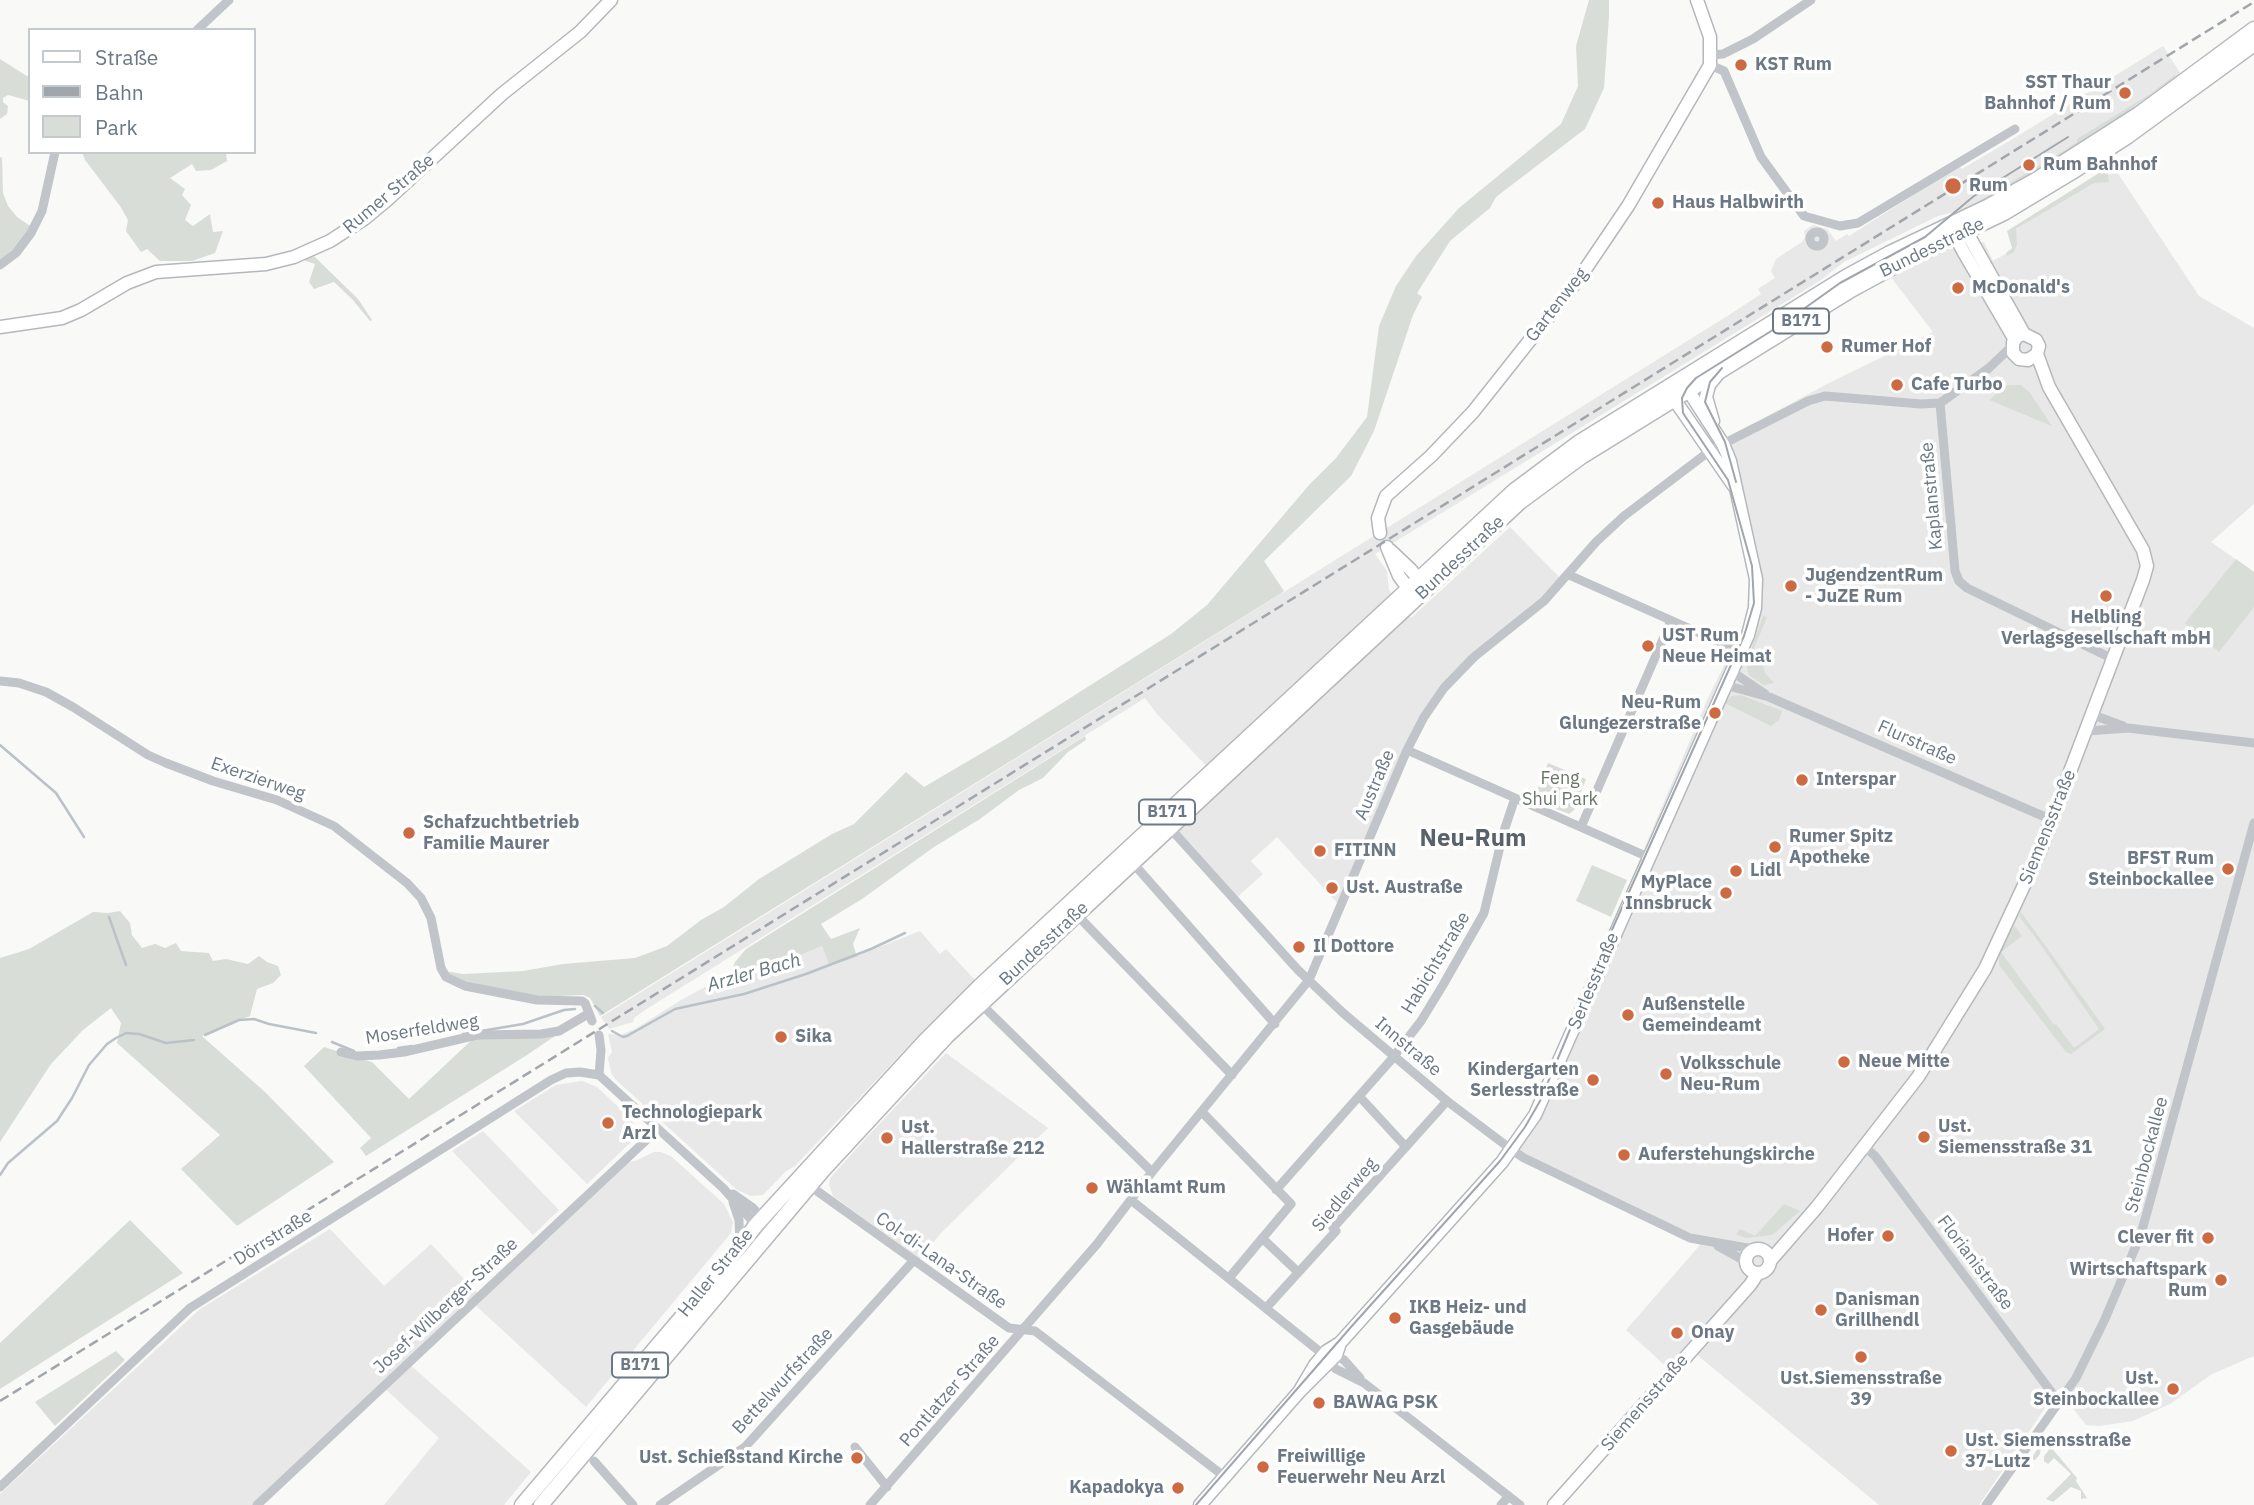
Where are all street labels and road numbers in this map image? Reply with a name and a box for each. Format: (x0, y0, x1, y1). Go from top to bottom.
street label: Rumer Straße (339, 150, 439, 238)
street label: Bundesstraße (1876, 213, 1988, 283)
street label: Gartenweg (1521, 264, 1593, 346)
road number: B171 (1773, 308, 1829, 334)
street label: Kaplanstraße (1917, 441, 1947, 551)
street label: Bundesstraße (1411, 511, 1509, 605)
street label: Flurstraße (1874, 716, 1960, 770)
street label: Austraße (1351, 747, 1399, 823)
street label: Exerzierweg (208, 753, 308, 805)
street label: Siemensstraße (2015, 766, 2081, 888)
road number: B171 (1139, 800, 1195, 824)
street label: Bundesstraße (995, 897, 1093, 991)
street label: Habichtstraße (1397, 908, 1475, 1018)
street label: Serlesstraße (1564, 929, 1624, 1033)
street label: Moserfeldweg (364, 1010, 480, 1050)
street label: Innstraße (1370, 1013, 1446, 1081)
street label: Steinbockallee (2121, 1095, 2173, 1215)
street label: Siedlerweg (1308, 1154, 1382, 1236)
street label: Dörrstraße (230, 1206, 316, 1270)
street label: Col-di-Lana-Straße (871, 1208, 1011, 1314)
street label: Florianistraße (1932, 1211, 2018, 1315)
street label: Haller Straße (674, 1225, 758, 1321)
street label: Josef-Wilberger-Straße (369, 1234, 523, 1378)
street label: Bettelwurfstraße (728, 1323, 838, 1439)
street label: Pontlatzer Straße (896, 1331, 1004, 1451)
street label: Siemensstraße (1597, 1350, 1693, 1456)
road number: B171 (612, 1352, 668, 1378)

